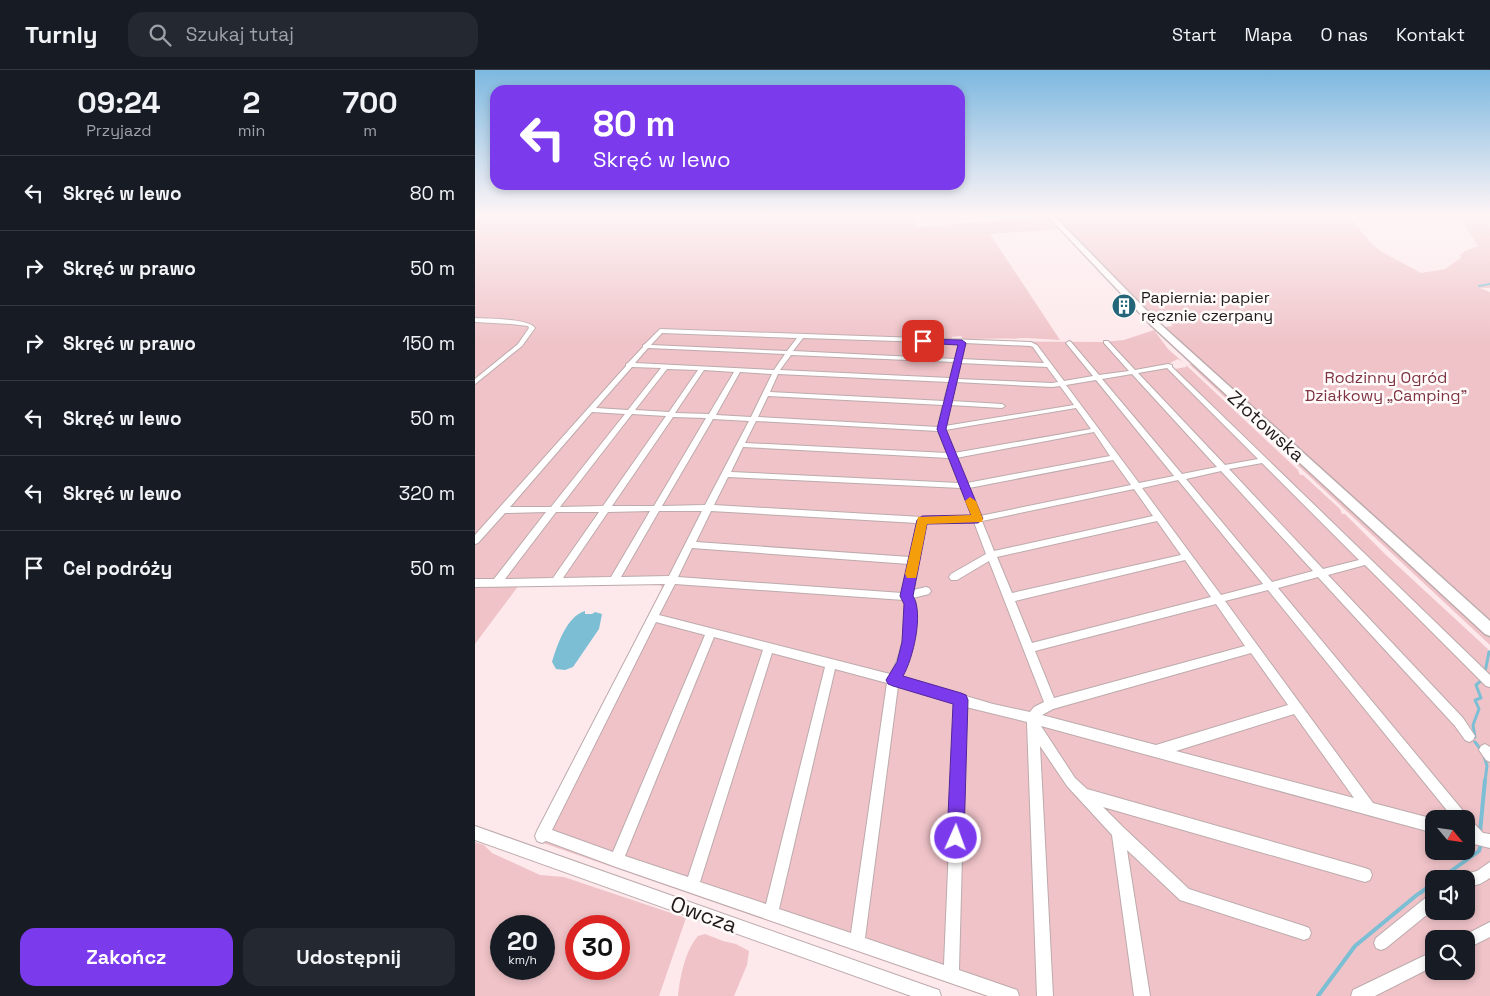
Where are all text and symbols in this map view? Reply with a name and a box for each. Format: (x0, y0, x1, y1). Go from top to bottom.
search box (128, 12, 478, 57)
text: Turnly (25, 19, 98, 50)
icon: search (146, 21, 174, 49)
text: Szukaj tutaj (186, 22, 294, 47)
text: Start (1172, 23, 1217, 46)
text: Mapa (1245, 23, 1292, 46)
text: O nas (1320, 23, 1368, 46)
text: Kontakt (1396, 23, 1465, 46)
text: 09:24 (77, 83, 161, 122)
text: 2 (243, 83, 260, 122)
text: 700 (342, 83, 398, 122)
text: 80 m (593, 102, 675, 146)
icon: left (510, 105, 575, 170)
text: Przyjazd (86, 120, 151, 141)
text: min (238, 120, 265, 141)
text: m (363, 120, 377, 141)
text: Skręć w lewo (593, 145, 731, 173)
icon: left (20, 179, 48, 207)
text: Skręć w lewo (63, 181, 182, 206)
text: 80 m (410, 181, 455, 206)
icon: right (20, 254, 48, 282)
text: Skręć w prawo (63, 256, 196, 281)
text: 50 m (410, 256, 455, 281)
place label: Papiernia: papier ręcznie czerpany (1141, 287, 1273, 326)
building icon: Papiernia: papier ręcznie czerpany (1111, 293, 1137, 319)
pin (902, 320, 944, 362)
icon: arrive (909, 327, 937, 355)
icon: right (20, 329, 48, 357)
text: Skręć w prawo (63, 331, 196, 356)
text: 150 m (402, 331, 455, 356)
park label: Rodzinny Ogród Działkowy „Camping” (1305, 367, 1467, 406)
street label: Złotowska (1222, 385, 1310, 467)
icon: left (20, 404, 48, 432)
text: Skręć w lewo (63, 406, 182, 431)
text: 50 m (410, 406, 455, 431)
icon: left (20, 479, 48, 507)
text: Skręć w lewo (63, 481, 182, 506)
text: 320 m (399, 481, 455, 506)
icon: arrive (20, 554, 48, 582)
text: Cel podróży (63, 556, 172, 581)
text: 50 m (410, 556, 455, 581)
north arrow (1425, 810, 1475, 860)
map controls (1425, 810, 1475, 980)
position arrow (929, 811, 981, 863)
button: sound (1425, 870, 1475, 920)
street label: Owcza (667, 889, 742, 939)
speed limit sign: 30 (565, 915, 630, 980)
text: 20 (507, 925, 538, 957)
button: Zakończ (20, 928, 233, 986)
button: Udostępnij (243, 928, 455, 986)
button: search (1425, 930, 1475, 980)
text: km/h (508, 952, 537, 968)

